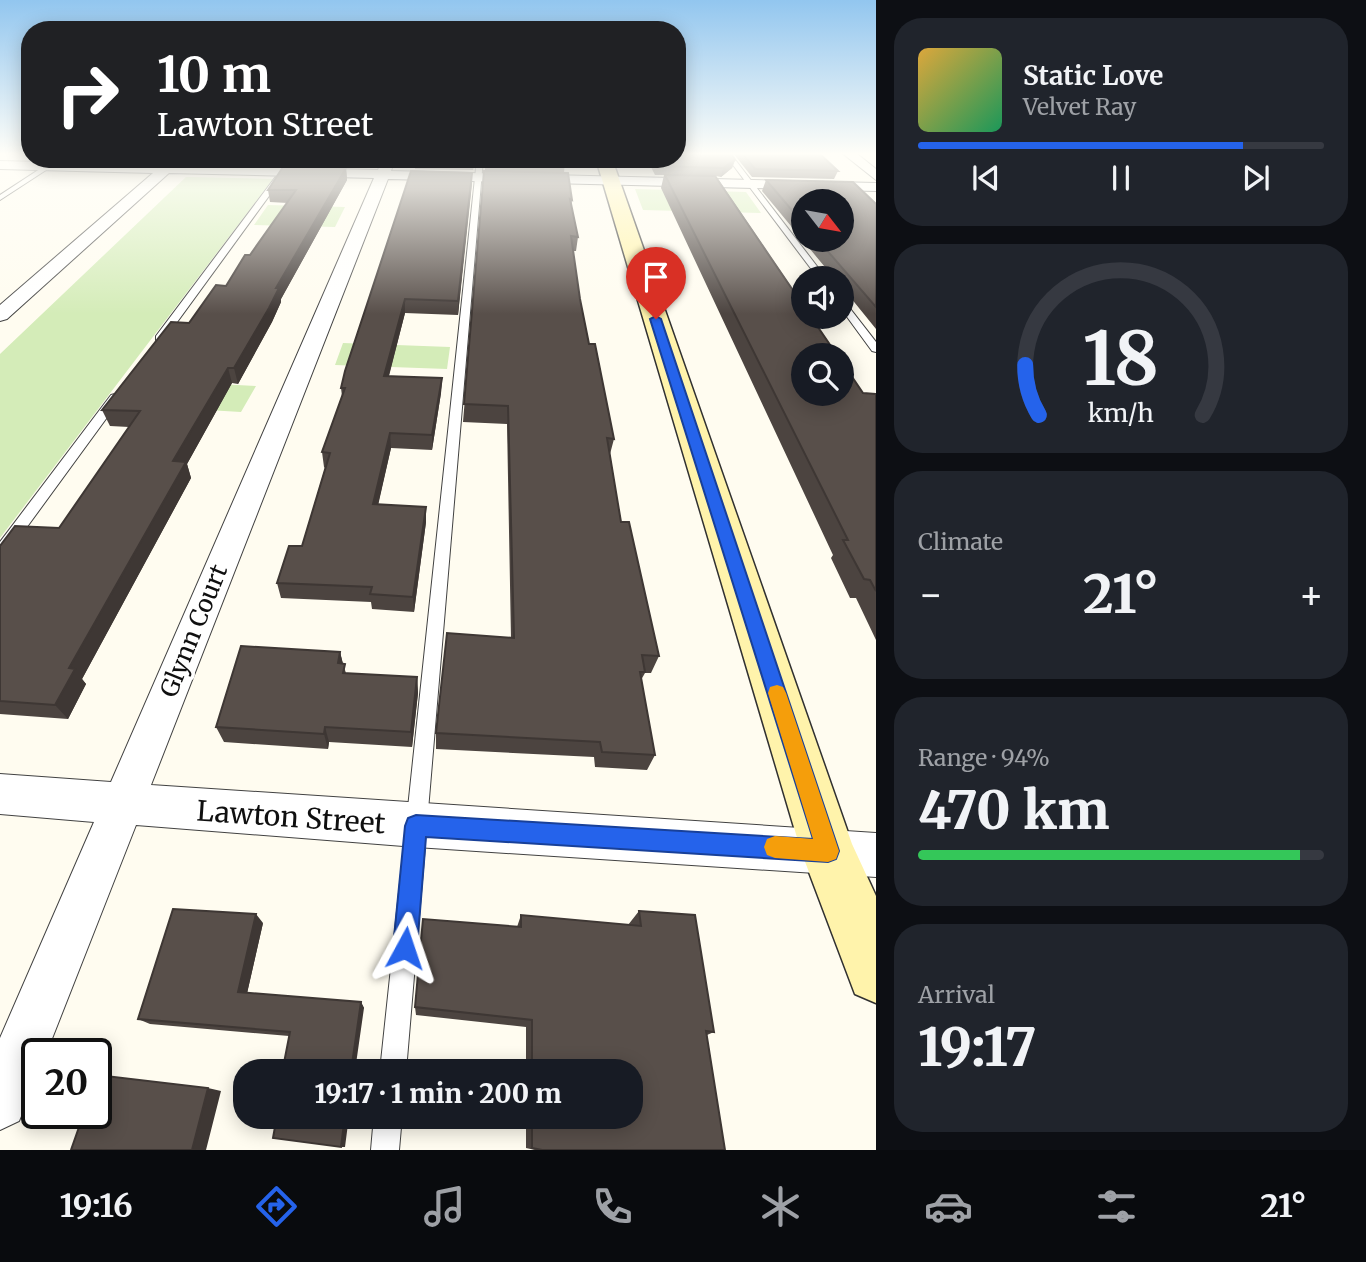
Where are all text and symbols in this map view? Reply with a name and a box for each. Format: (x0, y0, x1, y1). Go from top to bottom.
text: 10 m (157, 44, 271, 105)
icon: right (42, 49, 133, 140)
text: Static Love (1023, 59, 1163, 92)
text: Velvet Ray (1023, 92, 1136, 121)
text: Lawton Street (157, 105, 373, 145)
icon: previous (967, 159, 1005, 197)
icon: pause (1102, 159, 1140, 197)
icon: next (1237, 159, 1275, 197)
north arrow (791, 189, 854, 252)
map controls (791, 189, 854, 406)
pin (626, 247, 686, 319)
icon: arrive (637, 258, 675, 296)
button: sound (791, 266, 854, 329)
text: 18 (1083, 313, 1159, 405)
button: search (791, 343, 854, 406)
text: km/h (1088, 396, 1154, 428)
text: Climate (918, 527, 1003, 556)
street label: Glynn Court (153, 559, 234, 702)
text: 21° (1083, 562, 1159, 627)
text: − (918, 571, 943, 618)
text: + (1299, 571, 1324, 618)
text: Range · 94% (918, 743, 1050, 772)
text: 470 km (918, 778, 1110, 843)
street label: Lawton Street (195, 792, 387, 842)
position arrow (368, 911, 442, 985)
text: Arrival (918, 980, 995, 1009)
text: 19:17 (918, 1015, 1036, 1080)
speed limit sign: 20 (21, 1038, 112, 1129)
text: 19:17 · 1 min · 200 m (315, 1077, 561, 1110)
icon: directions (252, 1182, 301, 1231)
icon: music (420, 1182, 469, 1231)
icon: phone (588, 1182, 637, 1231)
icon: climate (756, 1182, 805, 1231)
icon: car (924, 1182, 973, 1231)
icon: filters (1092, 1182, 1141, 1231)
text: 19:16 (60, 1186, 133, 1226)
text: 21° (1260, 1186, 1306, 1226)

